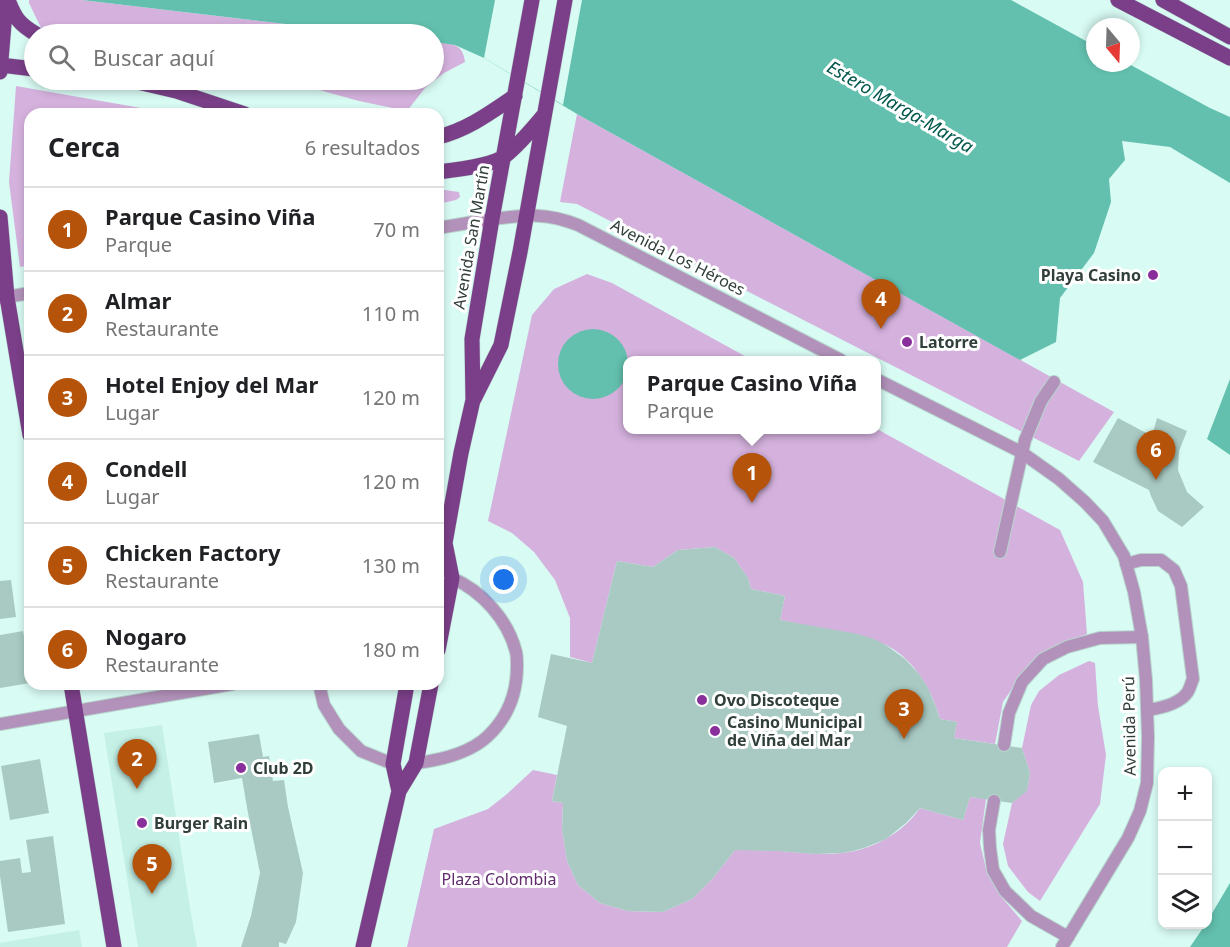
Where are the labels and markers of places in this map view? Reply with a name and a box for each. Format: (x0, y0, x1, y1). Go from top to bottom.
place label: Playa Casino (1041, 264, 1141, 286)
marker: Playa Casino (1146, 268, 1160, 282)
pin: 4 (862, 280, 900, 329)
place label: Latorre (919, 331, 978, 353)
marker: Latorre (900, 335, 914, 349)
pin: 6 (1136, 430, 1176, 480)
pin: 1 (732, 454, 771, 503)
place label: Ovo Discoteque (714, 689, 839, 711)
pin: 3 (884, 690, 924, 739)
marker: Ovo Discoteque (695, 693, 709, 707)
place label: Casino Municipal de Viña del Mar (727, 711, 862, 751)
marker: Casino Municipal de Viña del Mar (708, 724, 722, 738)
pin: 2 (118, 740, 156, 789)
place label: Club 2D (253, 757, 314, 779)
marker: Club 2D (234, 761, 248, 775)
place label: Burger Rain (154, 812, 248, 834)
marker: Burger Rain (135, 816, 149, 830)
pin: 5 (132, 844, 172, 894)

